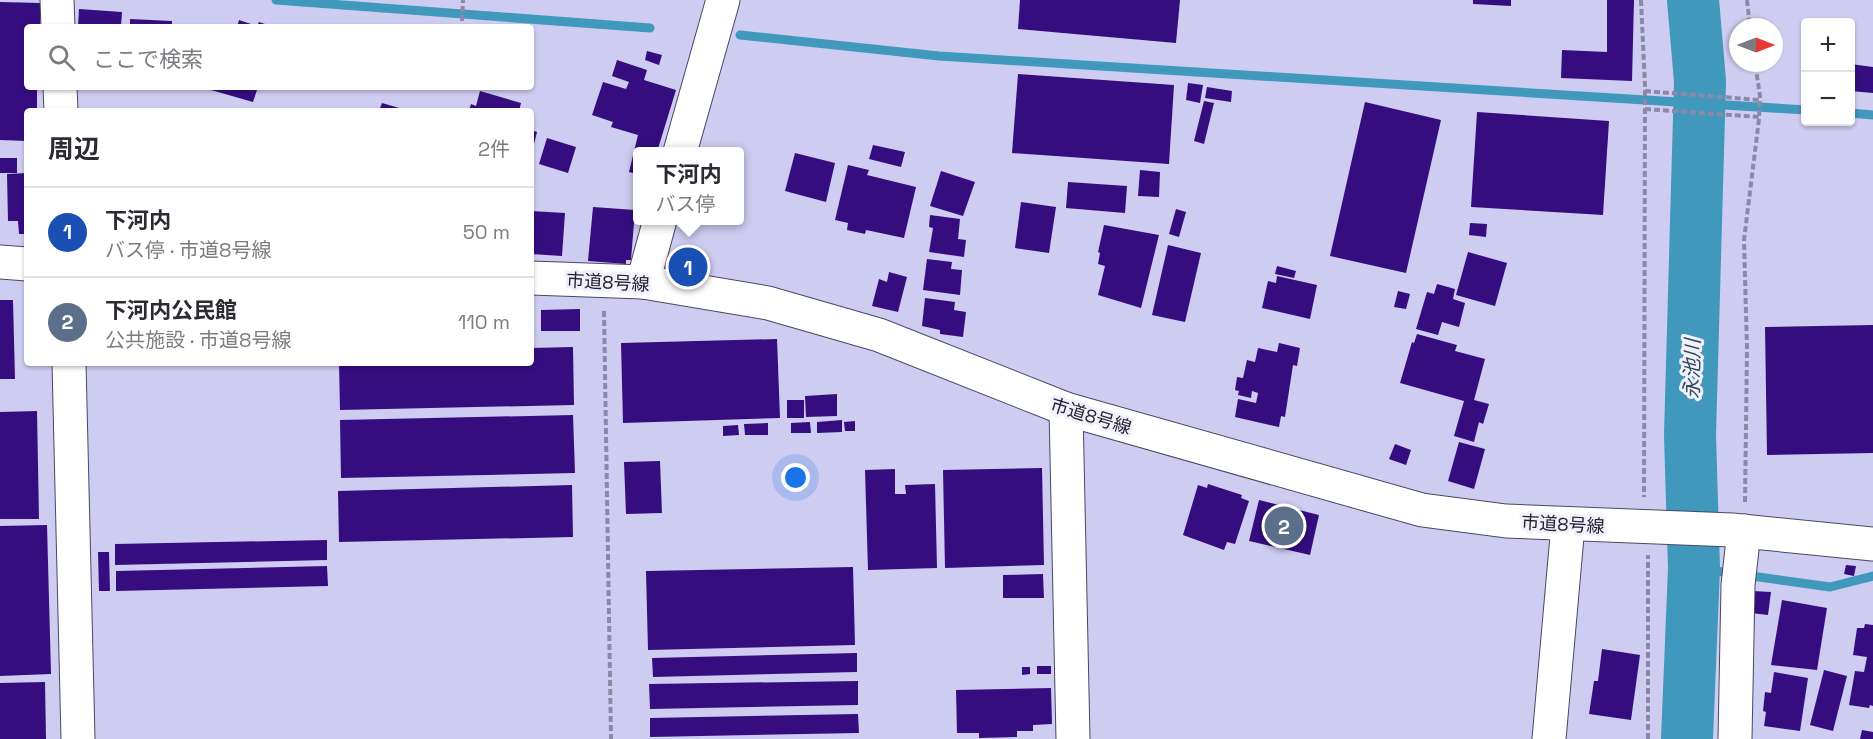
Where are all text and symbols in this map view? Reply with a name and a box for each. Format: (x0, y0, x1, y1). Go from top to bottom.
north arrow (1729, 18, 1783, 72)
map controls (1801, 18, 1855, 126)
button: + (1801, 18, 1855, 72)
search box (24, 24, 534, 90)
icon: search (45, 41, 78, 74)
text: ここで検索 (93, 45, 203, 73)
button: − (1801, 72, 1855, 126)
text: 周辺 (48, 132, 100, 166)
text: 2件 (478, 136, 510, 162)
popup (633, 147, 744, 225)
text: 下河内 (655, 160, 722, 188)
text: バス停 (655, 191, 715, 217)
text: 下河内 (105, 206, 171, 234)
text: 1 (63, 219, 72, 245)
text: 50 m (463, 219, 510, 245)
text: バス停 · 市道8号線 (105, 237, 271, 263)
pin: 1 (668, 244, 708, 290)
street label: 市道8号線 (566, 268, 650, 296)
text: 下河内公民館 (105, 296, 237, 324)
text: 2 (62, 309, 73, 335)
text: 110 m (458, 309, 510, 335)
text: 公共施設 · 市道8号線 (105, 327, 291, 353)
water label: 永池川 (1678, 337, 1706, 399)
street label: 市道8号線 (1048, 393, 1134, 439)
your location (781, 463, 810, 492)
pin: 2 (1264, 504, 1304, 548)
street label: 市道8号線 (1521, 510, 1605, 538)

